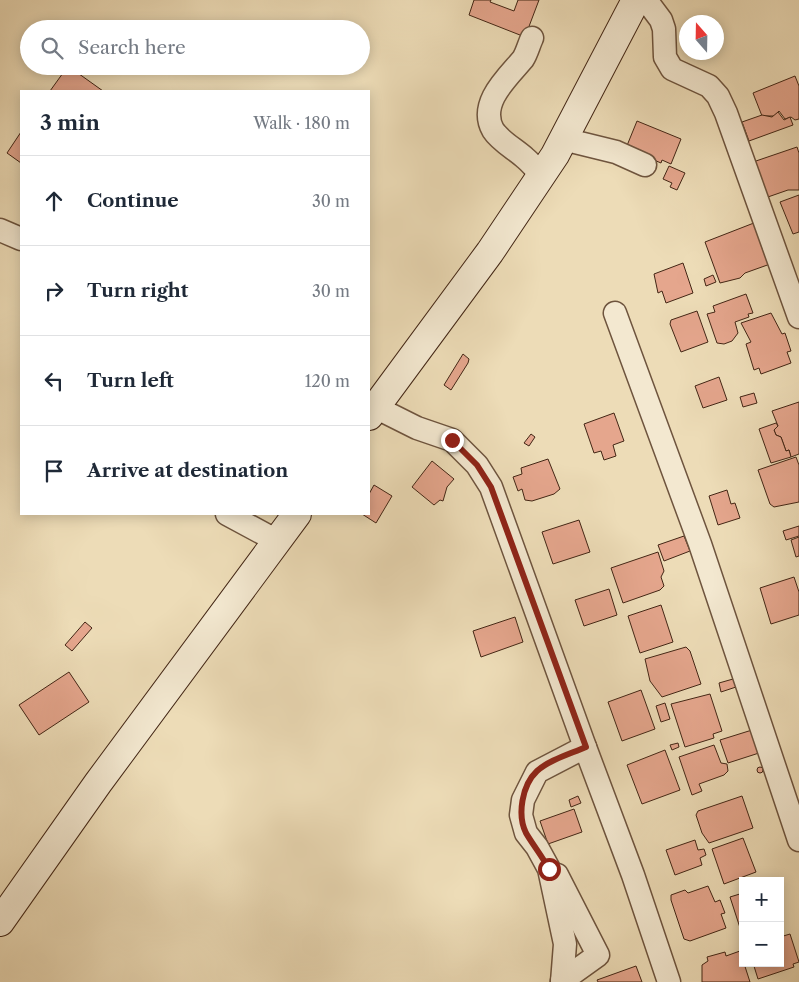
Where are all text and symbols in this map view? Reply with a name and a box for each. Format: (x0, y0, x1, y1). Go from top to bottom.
north arrow (679, 15, 724, 60)
search box (20, 20, 370, 75)
icon: search (38, 34, 66, 62)
text: Search here (78, 36, 186, 59)
text: 3 min (40, 110, 100, 135)
text: Walk · 180 m (253, 113, 350, 133)
icon: ahead (40, 187, 68, 215)
text: Continue (87, 189, 179, 212)
text: 30 m (312, 191, 350, 211)
icon: right (40, 277, 68, 305)
text: Turn right (87, 279, 188, 302)
text: 30 m (312, 281, 350, 301)
icon: left (40, 367, 68, 395)
text: Turn left (87, 369, 174, 392)
text: 120 m (305, 371, 350, 391)
route end (441, 429, 464, 452)
icon: arrive (40, 457, 68, 485)
text: Arrive at destination (87, 459, 288, 482)
route start (538, 858, 561, 881)
map controls (739, 877, 784, 967)
button: + (739, 877, 784, 922)
button: − (739, 922, 784, 967)

